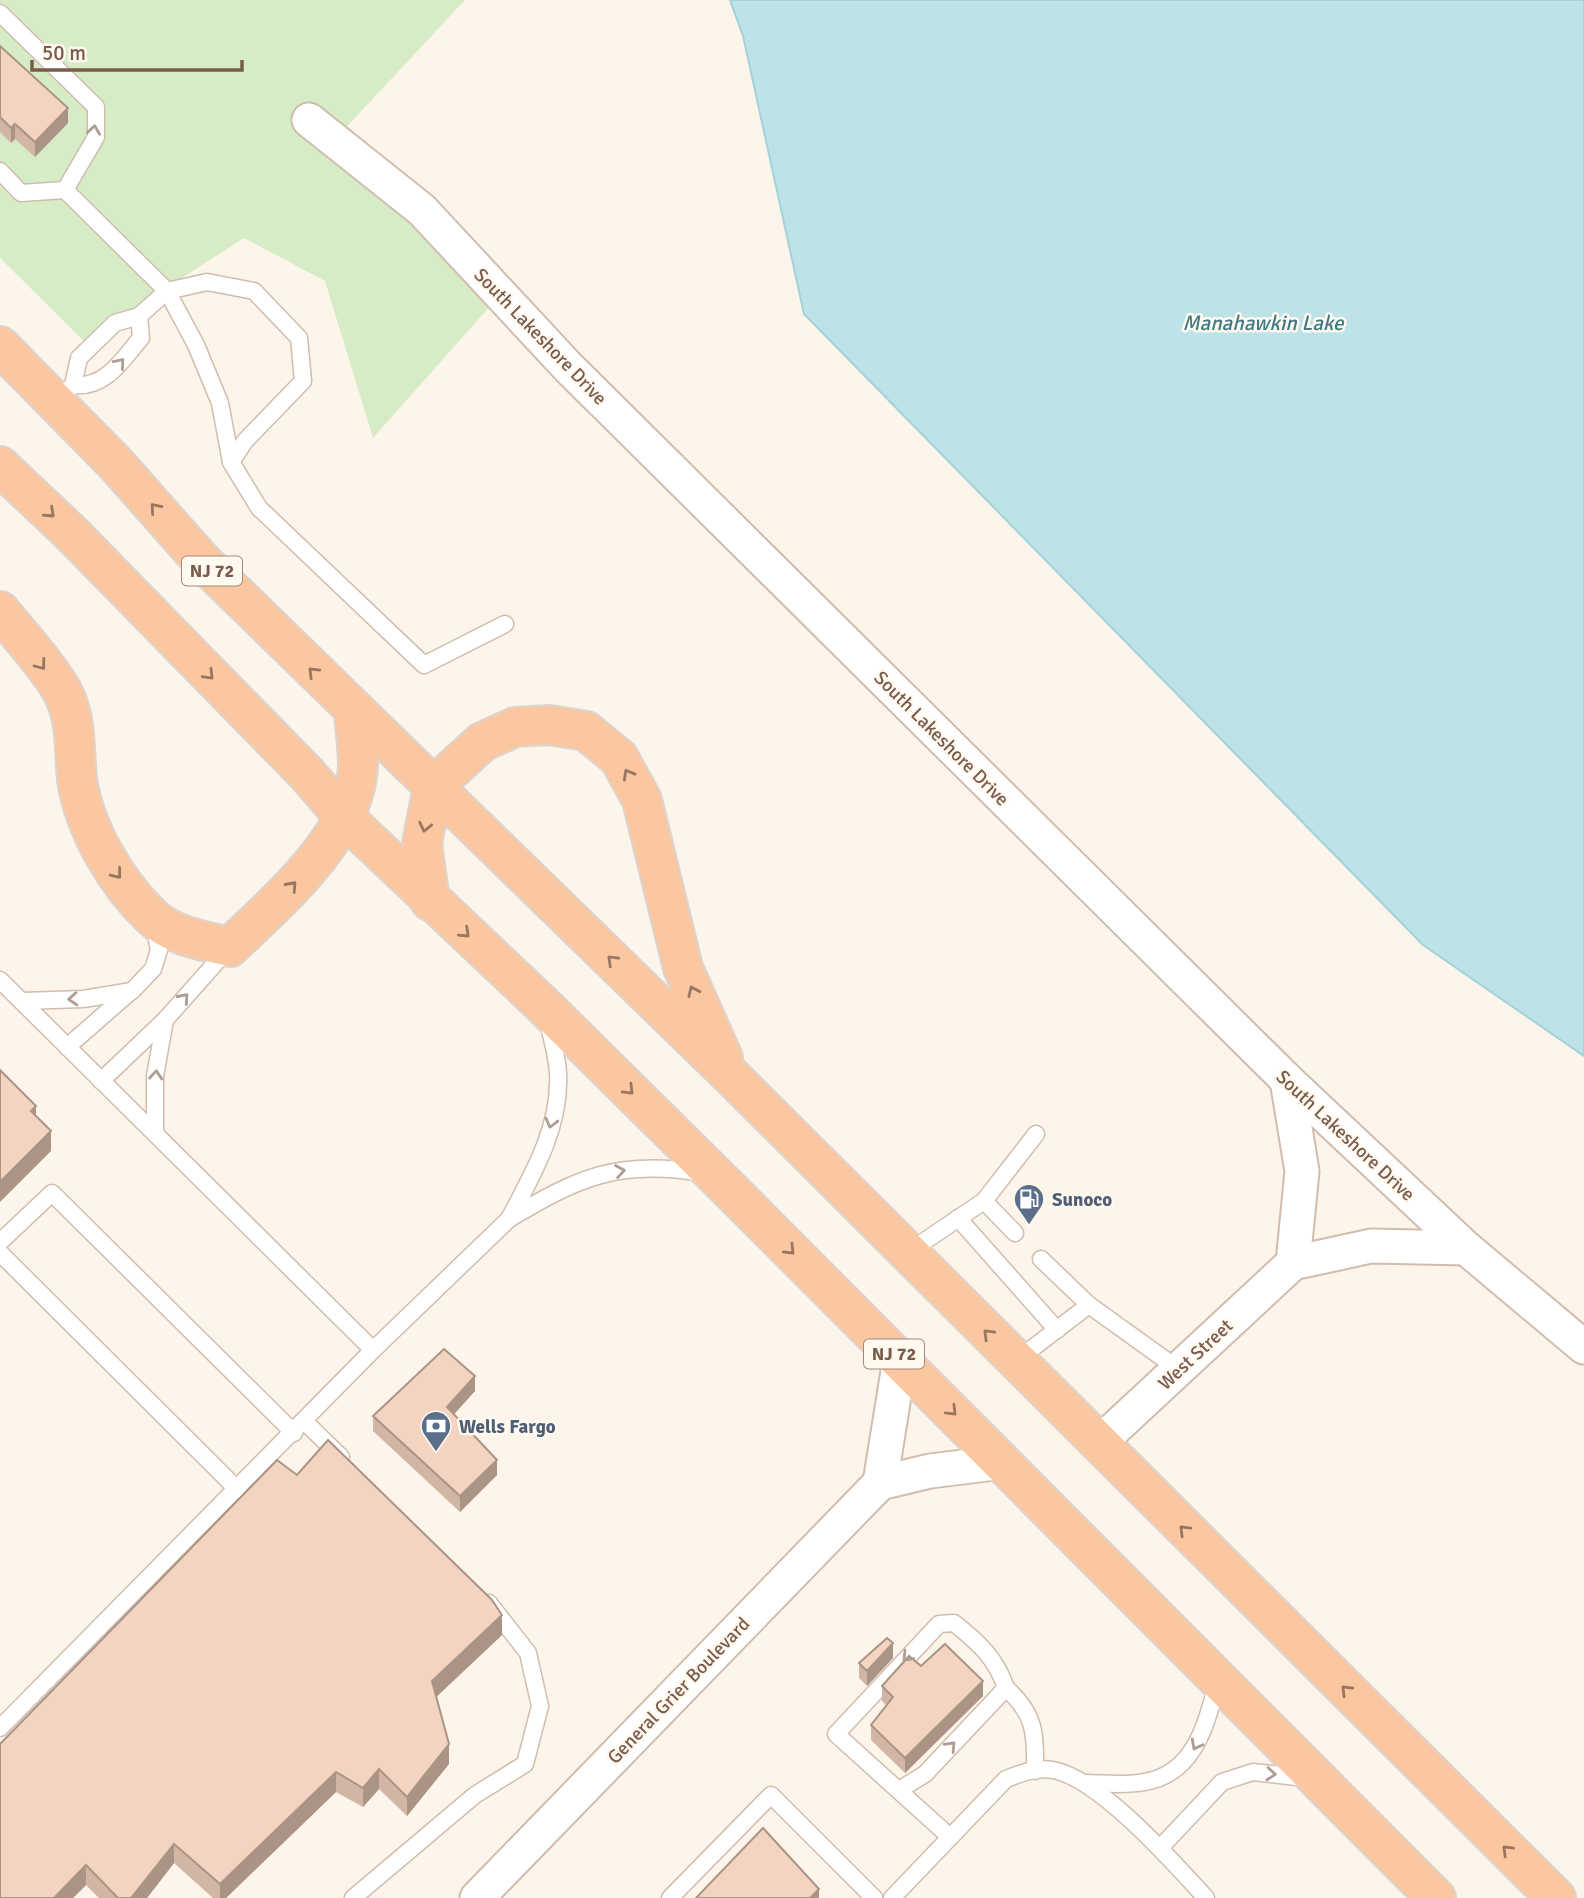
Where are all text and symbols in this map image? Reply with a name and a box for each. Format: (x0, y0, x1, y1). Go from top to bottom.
scale bar (32, 28, 242, 72)
text: 50 m (42, 40, 86, 66)
one-way arrow (87, 124, 102, 136)
street label: South Lakeshore Drive (469, 263, 612, 410)
water label: Manahawkin Lake (1183, 310, 1345, 336)
one-way arrow (112, 358, 124, 371)
one-way arrow (42, 504, 55, 517)
one-way arrow (151, 504, 163, 517)
road number: NJ 72 (182, 556, 242, 586)
one-way arrow (33, 657, 46, 669)
street label: South Lakeshore Drive (869, 666, 1014, 811)
one-way arrow (200, 667, 213, 680)
one-way arrow (309, 667, 322, 680)
one-way arrow (623, 769, 636, 782)
one-way arrow (418, 821, 433, 833)
one-way arrow (109, 866, 122, 878)
one-way arrow (284, 881, 296, 894)
one-way arrow (456, 924, 469, 937)
one-way arrow (607, 955, 620, 968)
one-way arrow (687, 986, 701, 998)
one-way arrow (68, 991, 79, 1006)
one-way arrow (176, 994, 188, 1007)
street label: South Lakeshore Drive (1271, 1065, 1420, 1206)
one-way arrow (148, 1069, 163, 1080)
one-way arrow (621, 1082, 633, 1094)
one-way arrow (545, 1116, 559, 1128)
one-way arrow (614, 1164, 626, 1179)
fuel station icon: Sunoco (1012, 1182, 1046, 1226)
place label: Sunoco (1052, 1188, 1112, 1212)
one-way arrow (782, 1242, 795, 1255)
street label: West Street (1153, 1314, 1238, 1395)
one-way arrow (984, 1330, 997, 1343)
road number: NJ 72 (864, 1339, 924, 1368)
one-way arrow (943, 1402, 956, 1415)
bank icon: Wells Fargo (419, 1409, 453, 1453)
place label: Wells Fargo (459, 1415, 556, 1439)
one-way arrow (1179, 1525, 1192, 1538)
street label: General Grier Boulevard (602, 1612, 755, 1769)
one-way arrow (902, 1648, 915, 1661)
one-way arrow (1341, 1685, 1354, 1698)
one-way arrow (1191, 1738, 1204, 1750)
one-way arrow (943, 1741, 955, 1754)
one-way arrow (1266, 1766, 1277, 1781)
one-way arrow (1503, 1845, 1516, 1858)

